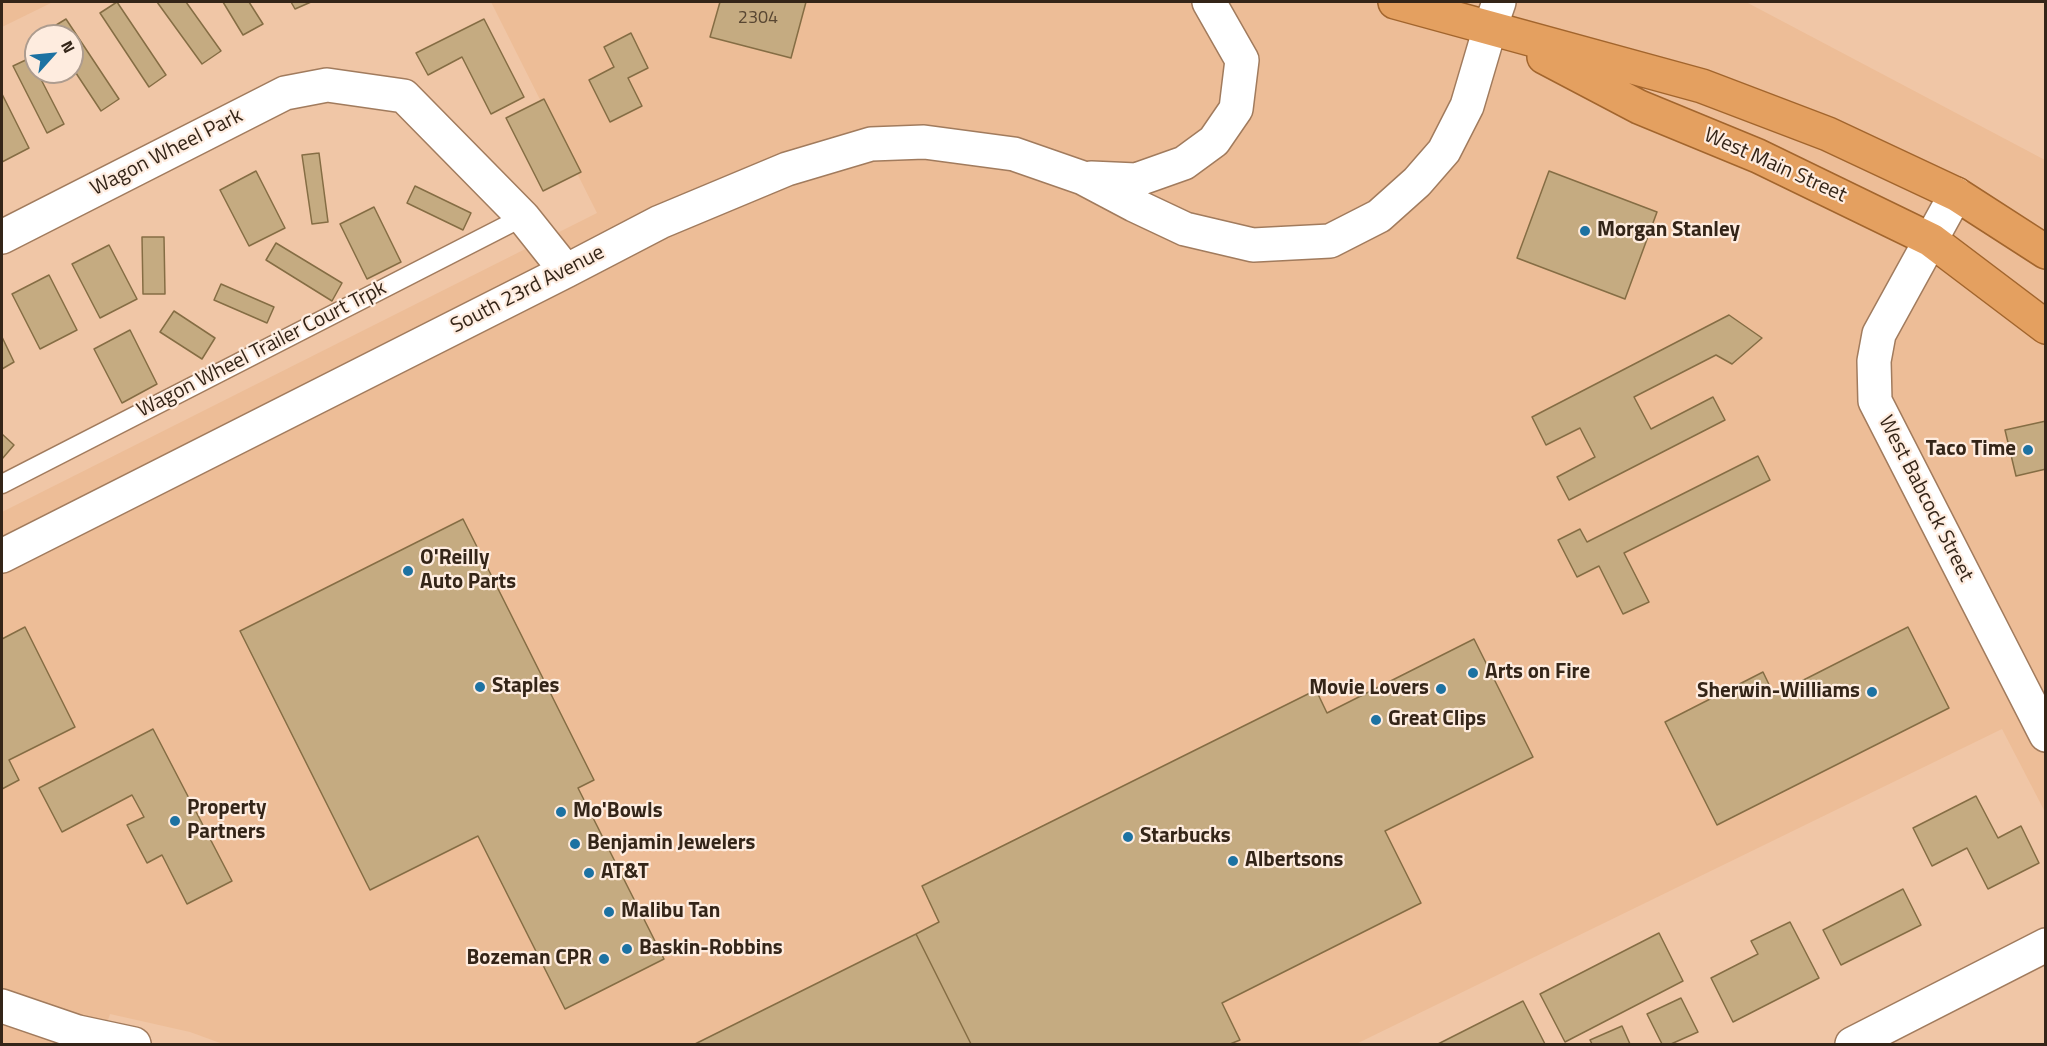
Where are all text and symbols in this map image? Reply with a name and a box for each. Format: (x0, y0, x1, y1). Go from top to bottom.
house number: 2304 (738, 8, 778, 30)
north arrow (24, 24, 84, 84)
text: N (55, 36, 81, 57)
street label: Wagon Wheel Park (87, 104, 247, 202)
street label: West Main Street (1700, 123, 1850, 209)
place label: Morgan Stanley (1597, 218, 1740, 244)
marker: Morgan Stanley (1578, 224, 1592, 238)
street label: South 23rd Avenue (447, 240, 609, 340)
street label: Wagon Wheel Trailer Court Trpk (133, 276, 391, 424)
street label: West Babcock Street (1872, 412, 1978, 586)
place label: Taco Time (1926, 437, 2016, 463)
marker: Taco Time (2021, 443, 2035, 457)
place label: O'Reilly Auto Parts (420, 546, 516, 596)
marker: O'Reilly Auto Parts (401, 564, 415, 578)
place label: Arts on Fire (1485, 660, 1590, 686)
marker: Arts on Fire (1466, 666, 1480, 680)
place label: Staples (492, 674, 559, 700)
place label: Movie Lovers (1309, 676, 1429, 702)
place label: Sherwin-Williams (1697, 679, 1860, 705)
marker: Staples (473, 680, 487, 694)
marker: Movie Lovers (1434, 682, 1448, 696)
marker: Sherwin-Williams (1865, 685, 1879, 699)
place label: Great Clips (1388, 707, 1486, 733)
marker: Great Clips (1369, 713, 1383, 727)
place label: Property Partners (187, 796, 266, 846)
place label: Mo'Bowls (573, 799, 663, 825)
marker: Mo'Bowls (554, 805, 568, 819)
marker: Property Partners (168, 814, 182, 828)
place label: Starbucks (1140, 824, 1231, 850)
marker: Starbucks (1121, 830, 1135, 844)
place label: Benjamin Jewelers (587, 831, 756, 857)
marker: Benjamin Jewelers (568, 837, 582, 851)
place label: Albertsons (1245, 848, 1344, 874)
marker: Albertsons (1226, 854, 1240, 868)
place label: AT&T (601, 860, 649, 886)
marker: AT&T (582, 866, 596, 880)
place label: Malibu Tan (621, 899, 720, 925)
marker: Malibu Tan (602, 905, 616, 919)
place label: Baskin-Robbins (639, 936, 783, 962)
marker: Baskin-Robbins (620, 942, 634, 956)
place label: Bozeman CPR (466, 946, 592, 972)
marker: Bozeman CPR (597, 952, 611, 966)

